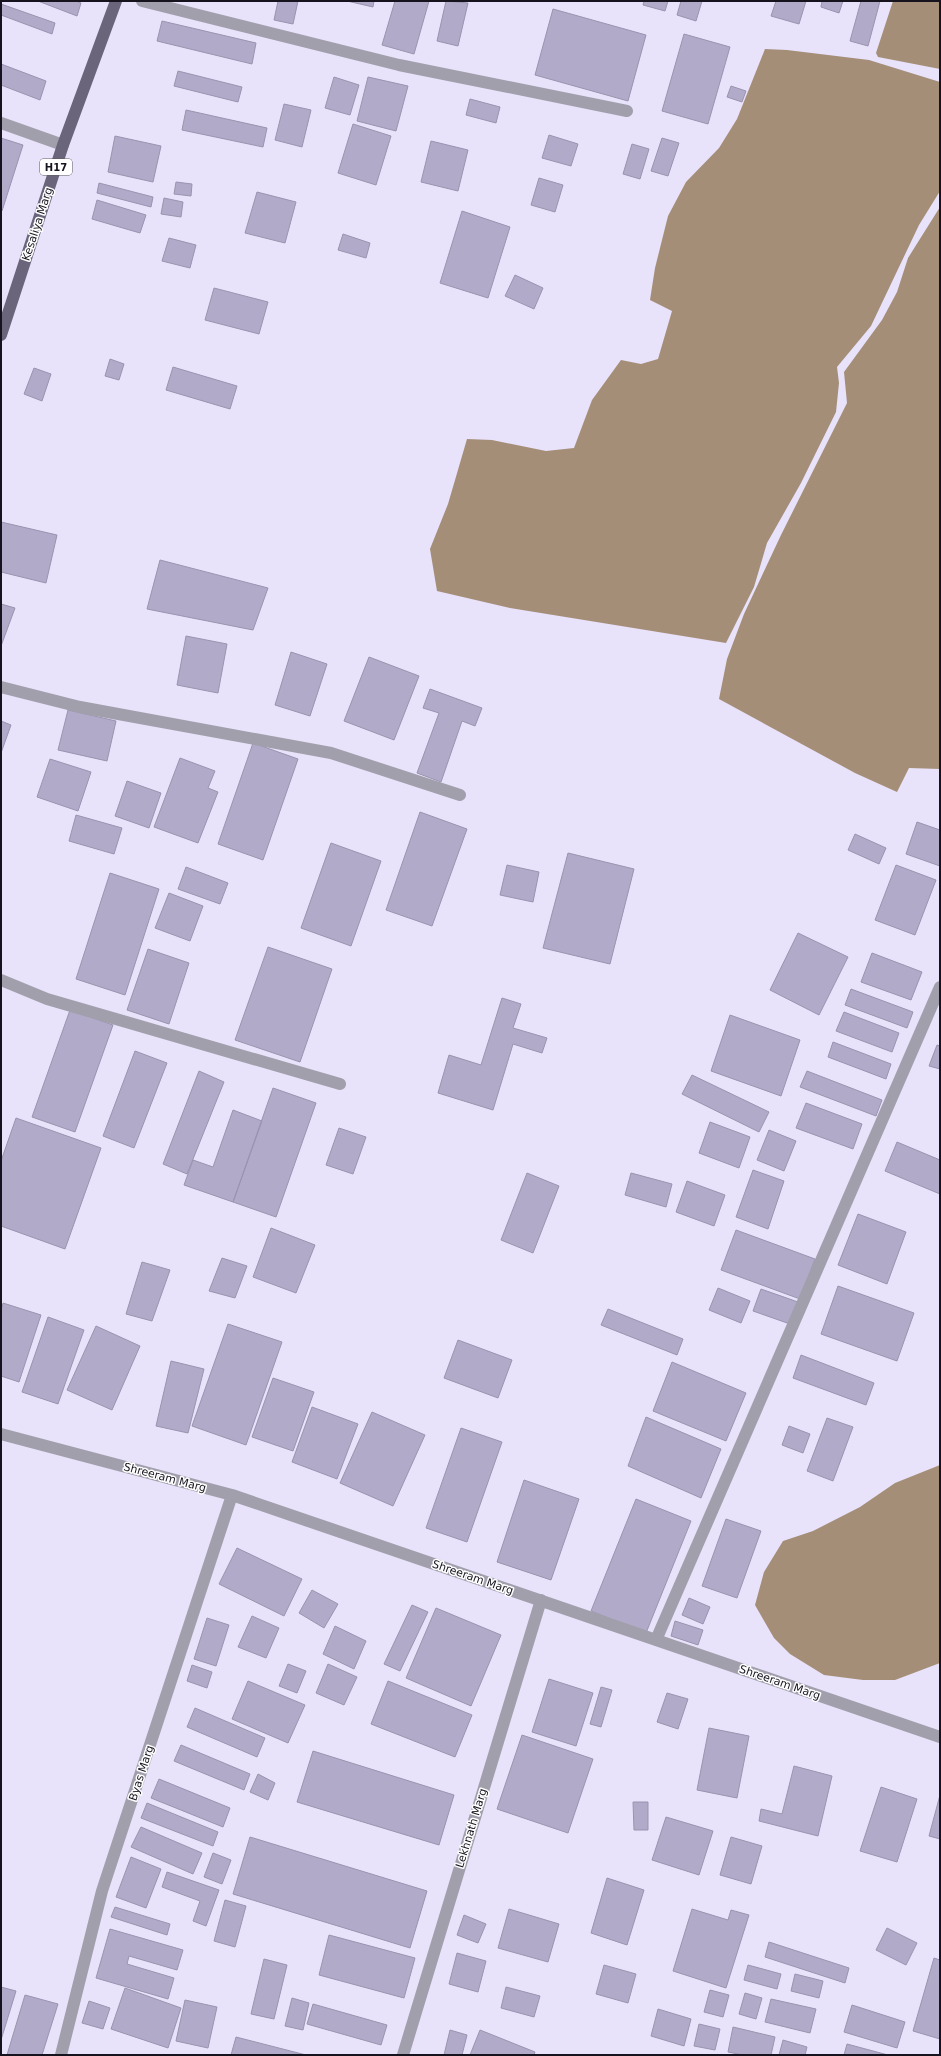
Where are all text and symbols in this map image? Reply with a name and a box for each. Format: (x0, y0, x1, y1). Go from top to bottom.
road number: H17 (40, 159, 72, 175)
street label: Kesaliya Marg (20, 186, 55, 262)
street label: Shreeram Marg (122, 1460, 208, 1495)
street label: Shreeram Marg (431, 1558, 515, 1597)
street label: Shreeram Marg (738, 1663, 822, 1702)
street label: Byas Marg (126, 1744, 157, 1803)
street label: Lekhnath Marg (453, 1787, 490, 1869)

